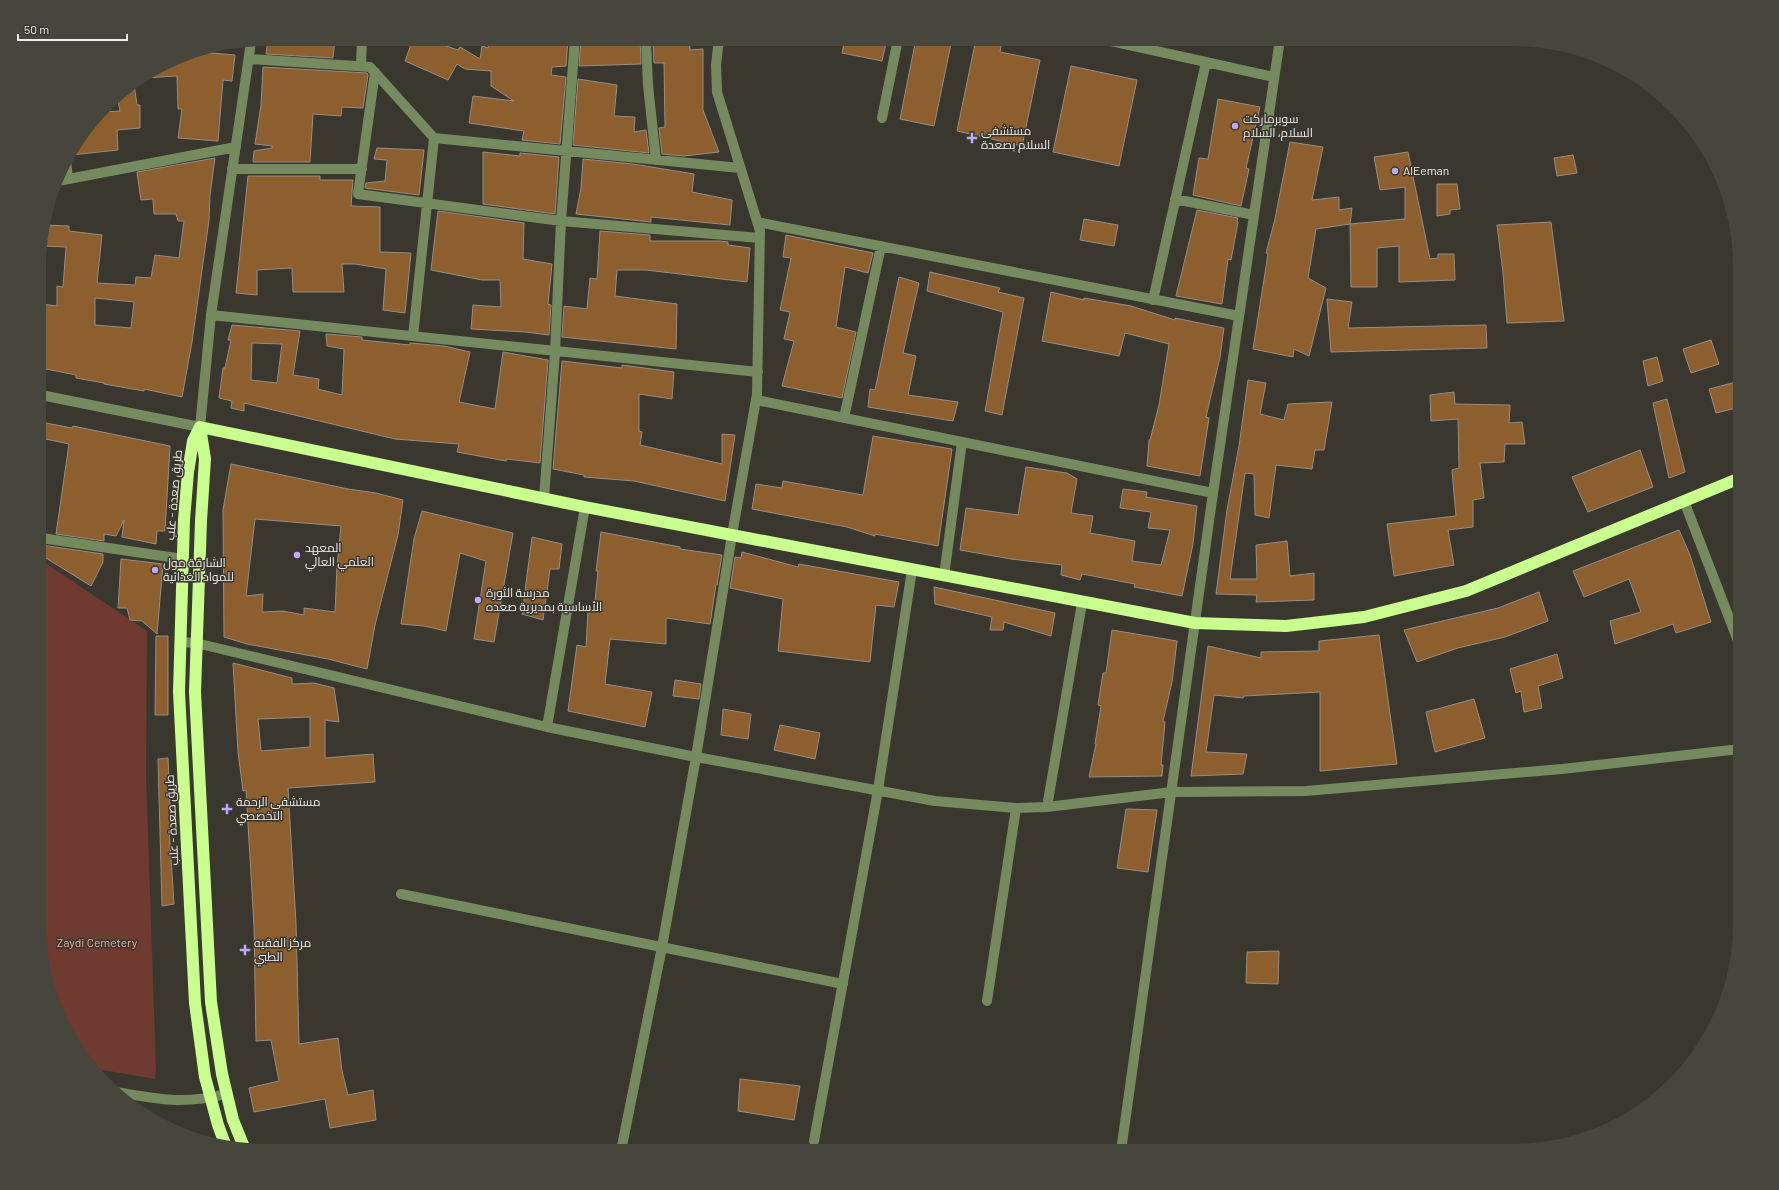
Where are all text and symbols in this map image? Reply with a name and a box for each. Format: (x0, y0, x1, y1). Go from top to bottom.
scale bar (18, 16, 127, 42)
text: 50 m (24, 22, 49, 36)
place label: سوبرماركت السلام، السلام (1243, 111, 1313, 141)
marker: سوبرماركت السلام، السلام (1230, 121, 1240, 131)
place label: مستشفى السلام بصعدة (981, 123, 1050, 153)
marker: مستشفى السلام بصعدة (966, 132, 978, 144)
place label: AlEeman (1403, 163, 1449, 177)
marker: AlEeman (1390, 166, 1400, 176)
street label: طريق صعدة - علب (162, 449, 185, 541)
place label: المعهد العلمي العالي (305, 540, 374, 572)
marker: المعهد العلمي العالي (292, 550, 302, 560)
place label: الشارقة مول للمواد الغذائية (163, 555, 234, 584)
marker: الشارقة مول للمواد الغذائية (150, 565, 160, 575)
place label: مدرسة الثورة الأساسية بمديرية صعده (486, 585, 602, 614)
marker: مدرسة الثورة الأساسية بمديرية صعده (473, 595, 483, 605)
street label: طريق صعدة - علب (162, 774, 181, 866)
place label: مستشفى الرحمة التخصصي (236, 794, 320, 826)
marker: مستشفى الرحمة التخصصي (221, 803, 233, 815)
park label: Zaydi Cemetery (57, 935, 138, 949)
place label: مركز الفقيه الطبي (254, 935, 311, 967)
marker: مركز الفقيه الطبي (239, 944, 251, 956)

